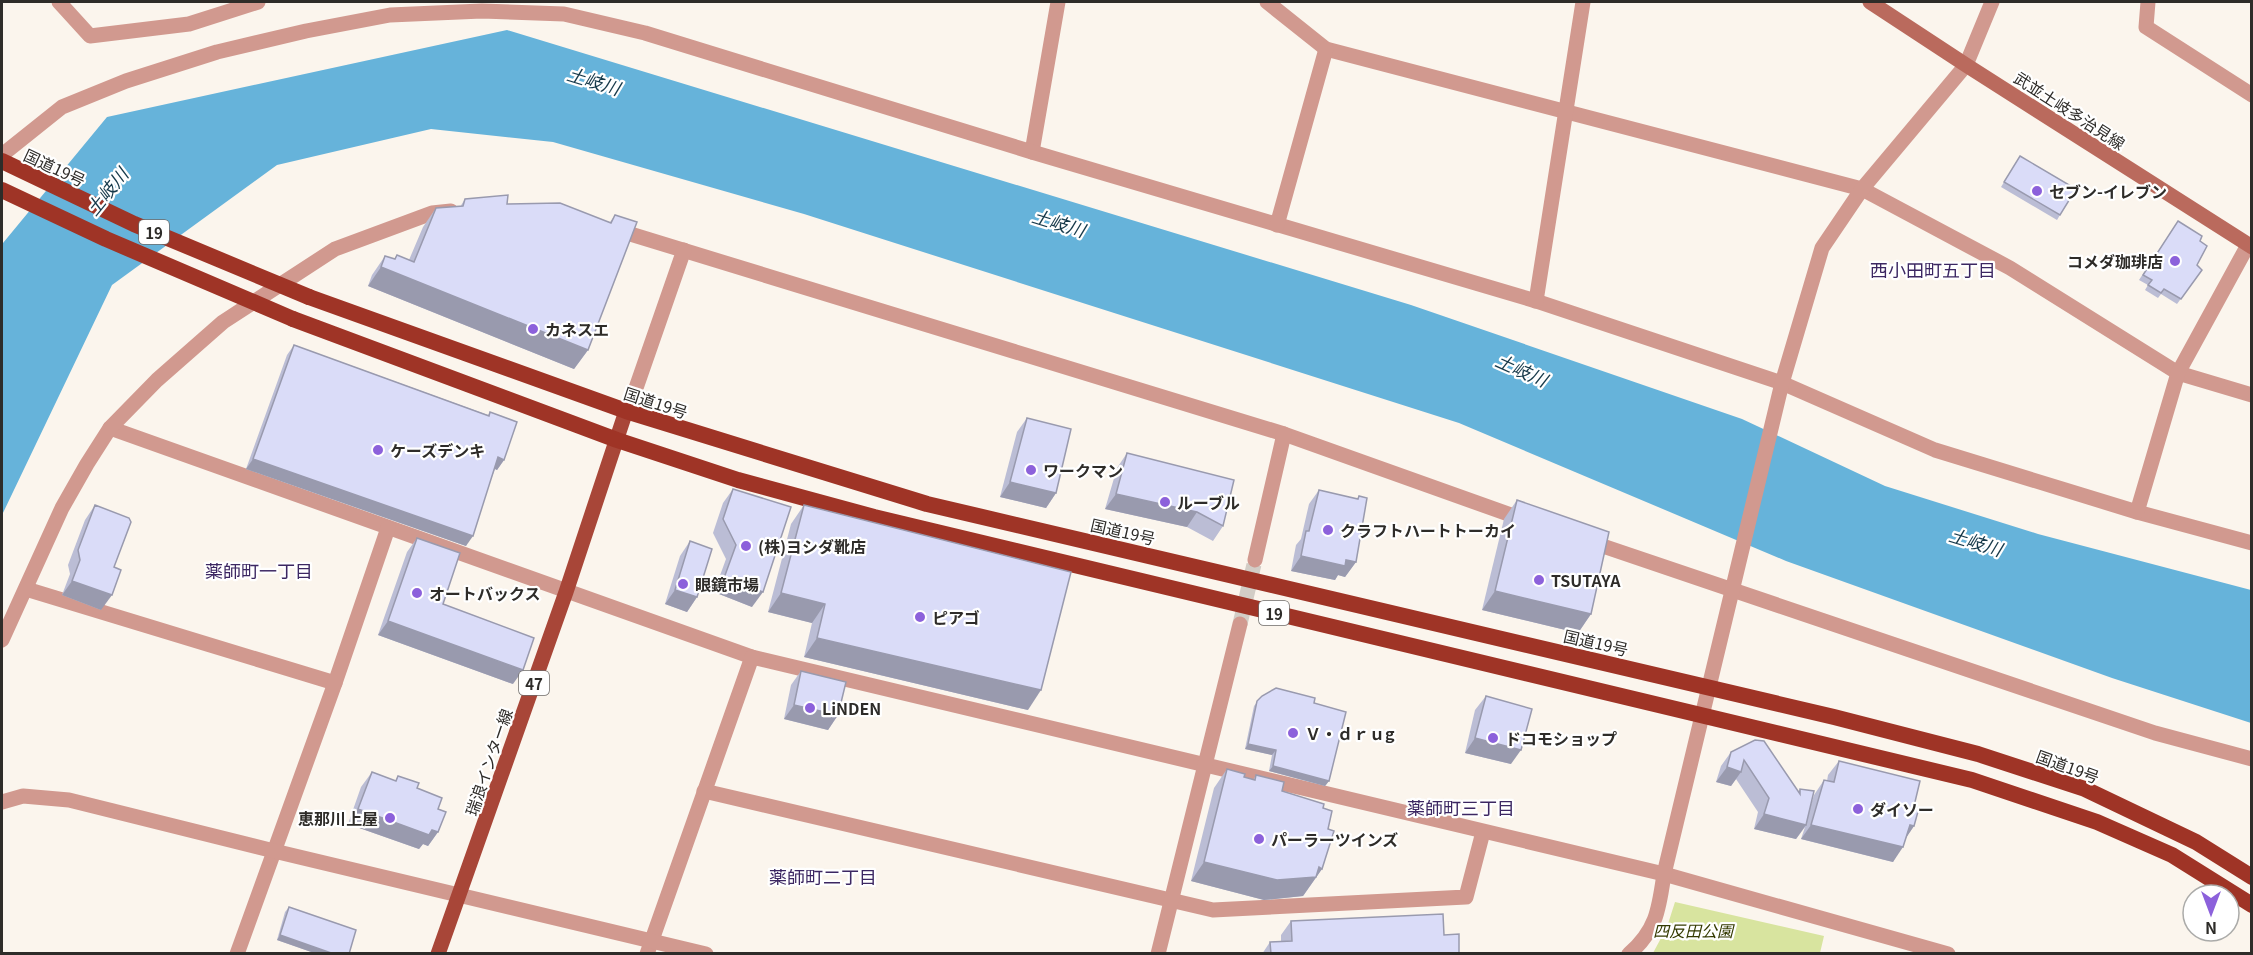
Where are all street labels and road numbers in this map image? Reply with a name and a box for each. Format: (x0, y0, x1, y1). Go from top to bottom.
street label: 武並土岐多治見線 (2010, 65, 2130, 155)
street label: 国道19号 (20, 142, 90, 192)
road number: 19 (139, 220, 169, 244)
street label: 国道19号 (621, 380, 691, 424)
street label: 国道19号 (1088, 512, 1158, 550)
road number: 19 (1259, 601, 1289, 625)
street label: 国道19号 (1561, 623, 1631, 661)
road number: 47 (519, 671, 549, 695)
street label: 瑞浪インター線 (458, 705, 518, 819)
street label: 国道19号 (2033, 743, 2103, 789)

